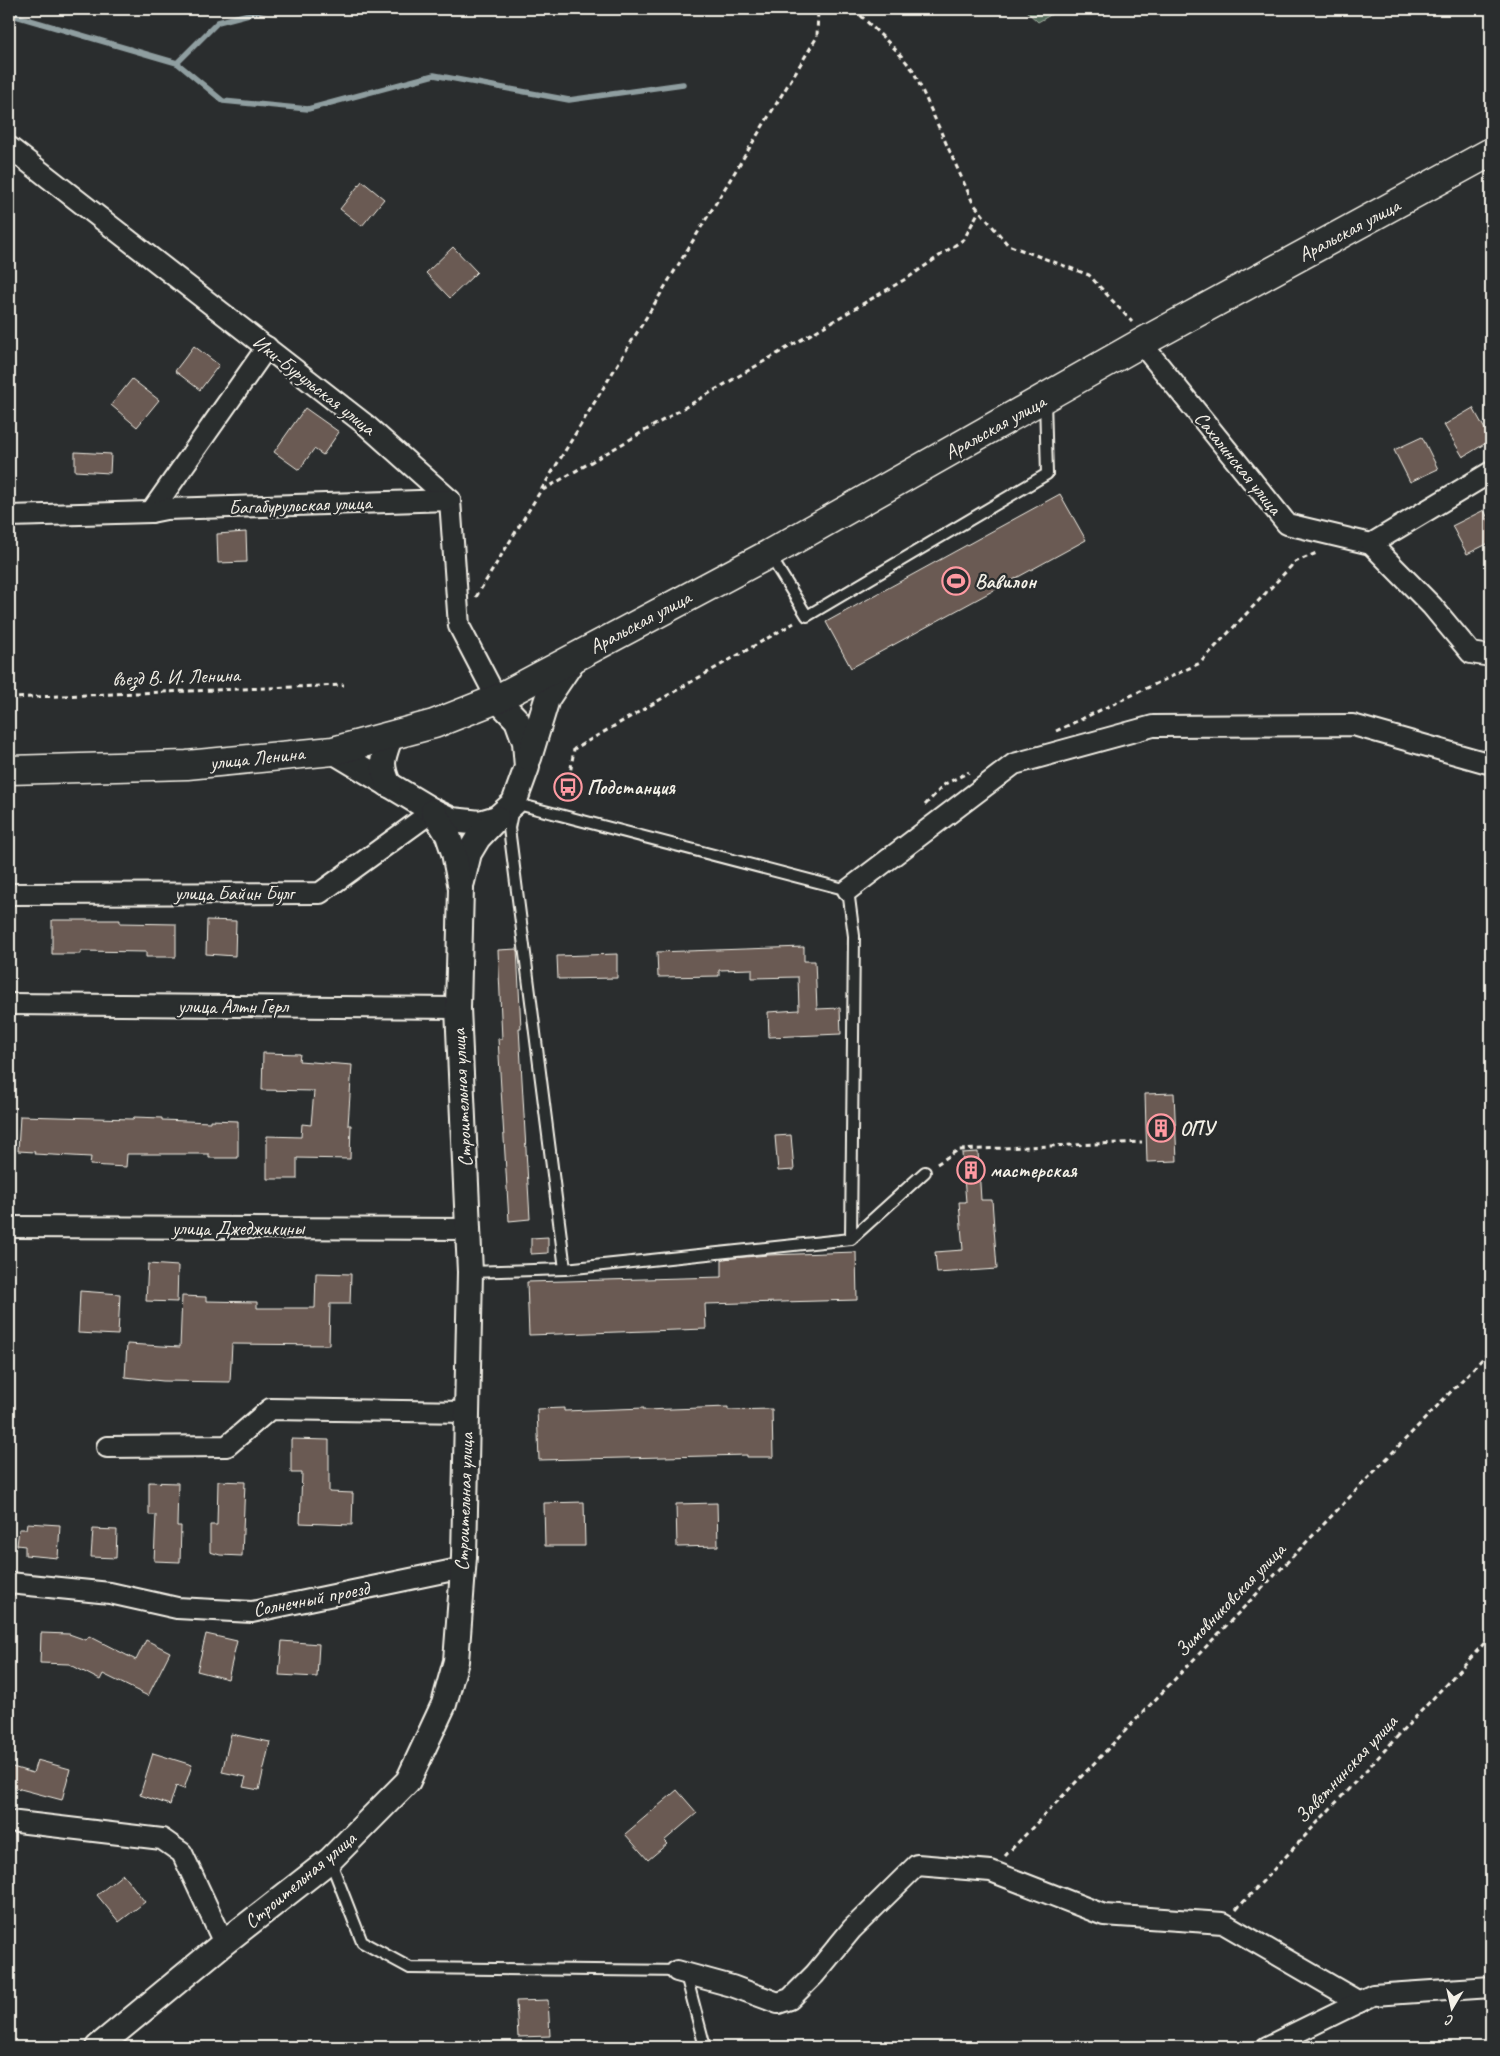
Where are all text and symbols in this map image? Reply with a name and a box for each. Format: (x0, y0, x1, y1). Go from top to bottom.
street label: Аральская улица (1294, 192, 1406, 267)
street label: Ики-Бурульская улица (248, 329, 381, 441)
street label: Аральская улица (940, 388, 1051, 465)
street label: Сахалинская улица (1189, 406, 1289, 521)
street label: Багабурульская улица (228, 490, 374, 520)
sports icon: Вавилон (941, 566, 971, 596)
place label: Вавилон (975, 569, 1038, 594)
street label: Аральская улица (585, 584, 697, 659)
street label: въезд В. И. Ленина (112, 662, 242, 693)
street label: улица Ленина (207, 740, 307, 776)
bus stop icon: Подстанция (553, 772, 583, 802)
place label: Подстанция (587, 775, 676, 800)
street label: улица Байин Булг (173, 881, 296, 906)
street label: улица Алтн Герл (177, 994, 290, 1019)
street label: Строительная улица (446, 1026, 478, 1168)
building icon: ОПУ (1146, 1113, 1176, 1143)
place label: ОПУ (1180, 1116, 1217, 1141)
building icon: мастерская (956, 1155, 986, 1185)
place label: мастерская (990, 1158, 1078, 1183)
street label: улица Джеджикины (171, 1216, 306, 1241)
street label: Строительная улица (449, 1430, 479, 1572)
street label: Зимовниковская улица (1169, 1536, 1292, 1662)
street label: Солнечный проезд (251, 1575, 373, 1622)
street label: Заветнинская улица (1289, 1708, 1404, 1828)
street label: Строительная улица (239, 1825, 363, 1934)
north arrow (1428, 1984, 1478, 2034)
text: С (1443, 2011, 1455, 2029)

